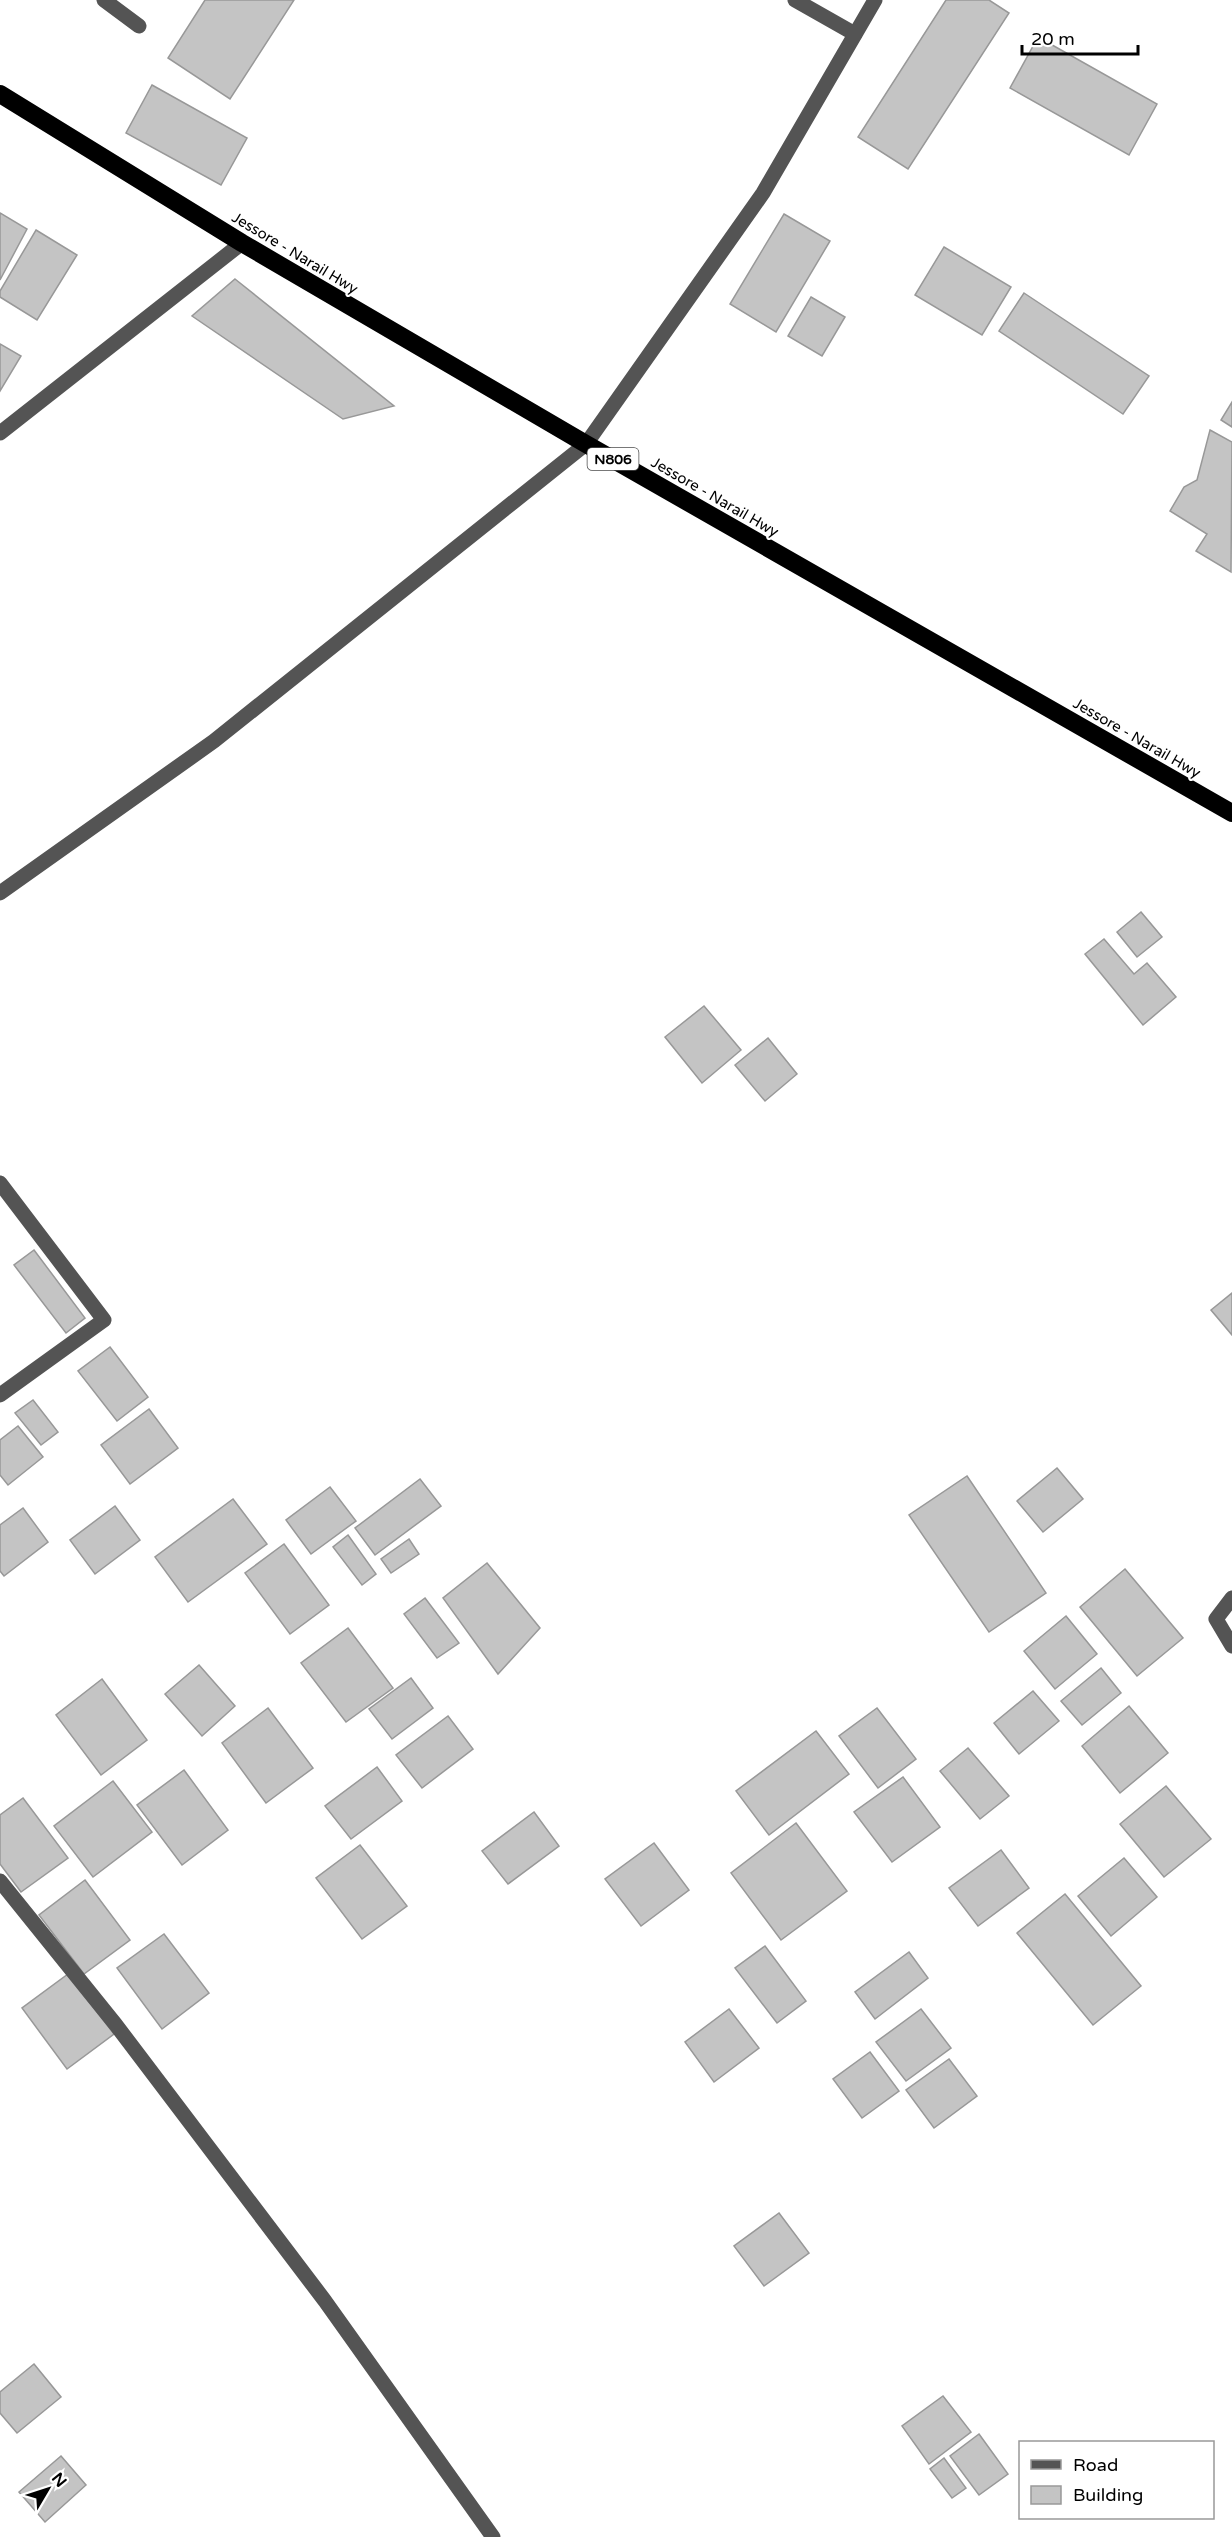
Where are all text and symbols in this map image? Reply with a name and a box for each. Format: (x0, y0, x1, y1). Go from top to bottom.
scale bar (1022, 18, 1138, 56)
text: 20 m (1031, 28, 1075, 50)
street label: Jessore - Narail Hwy (229, 208, 361, 298)
road number: N806 (588, 448, 638, 470)
street label: Jessore - Narail Hwy (648, 453, 782, 541)
street label: Jessore - Narail Hwy (1070, 694, 1204, 782)
legend (1019, 2441, 1214, 2519)
text: Road (1073, 2454, 1118, 2476)
north arrow (18, 2459, 78, 2519)
text: N (47, 2469, 71, 2491)
text: Building (1073, 2484, 1143, 2506)

